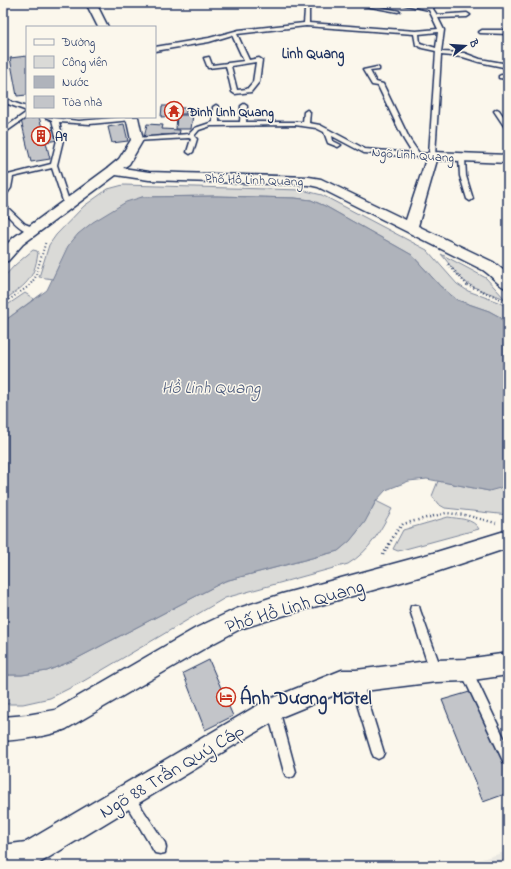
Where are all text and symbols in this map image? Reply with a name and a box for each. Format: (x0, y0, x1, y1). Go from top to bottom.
legend (26, 26, 156, 118)
north arrow (445, 26, 485, 66)
text: Đường (61, 34, 95, 53)
text: B (465, 37, 483, 50)
district label: Linh Quang (282, 44, 345, 67)
text: Công viên (62, 54, 107, 73)
text: Nước (62, 74, 89, 92)
text: Tòa nhà (62, 94, 102, 112)
temple icon: Đình Linh Quang (163, 100, 185, 122)
place label: Đình Linh Quang (187, 103, 274, 124)
building icon: A9 (30, 125, 52, 147)
place label: A9 (55, 128, 68, 147)
street label: Ngõ Linh Quang (371, 143, 455, 169)
street label: Phố Hồ Linh Quang (204, 169, 304, 193)
water label: Hồ Linh Quang (162, 376, 261, 402)
street label: Phố Hồ Linh Quang (222, 573, 368, 643)
place label: Ánh Dương Motel (240, 685, 372, 715)
hotel icon: Ánh Dương Motel (215, 686, 237, 708)
street label: Ngõ 88 Trần Quý Cáp (95, 718, 251, 828)

